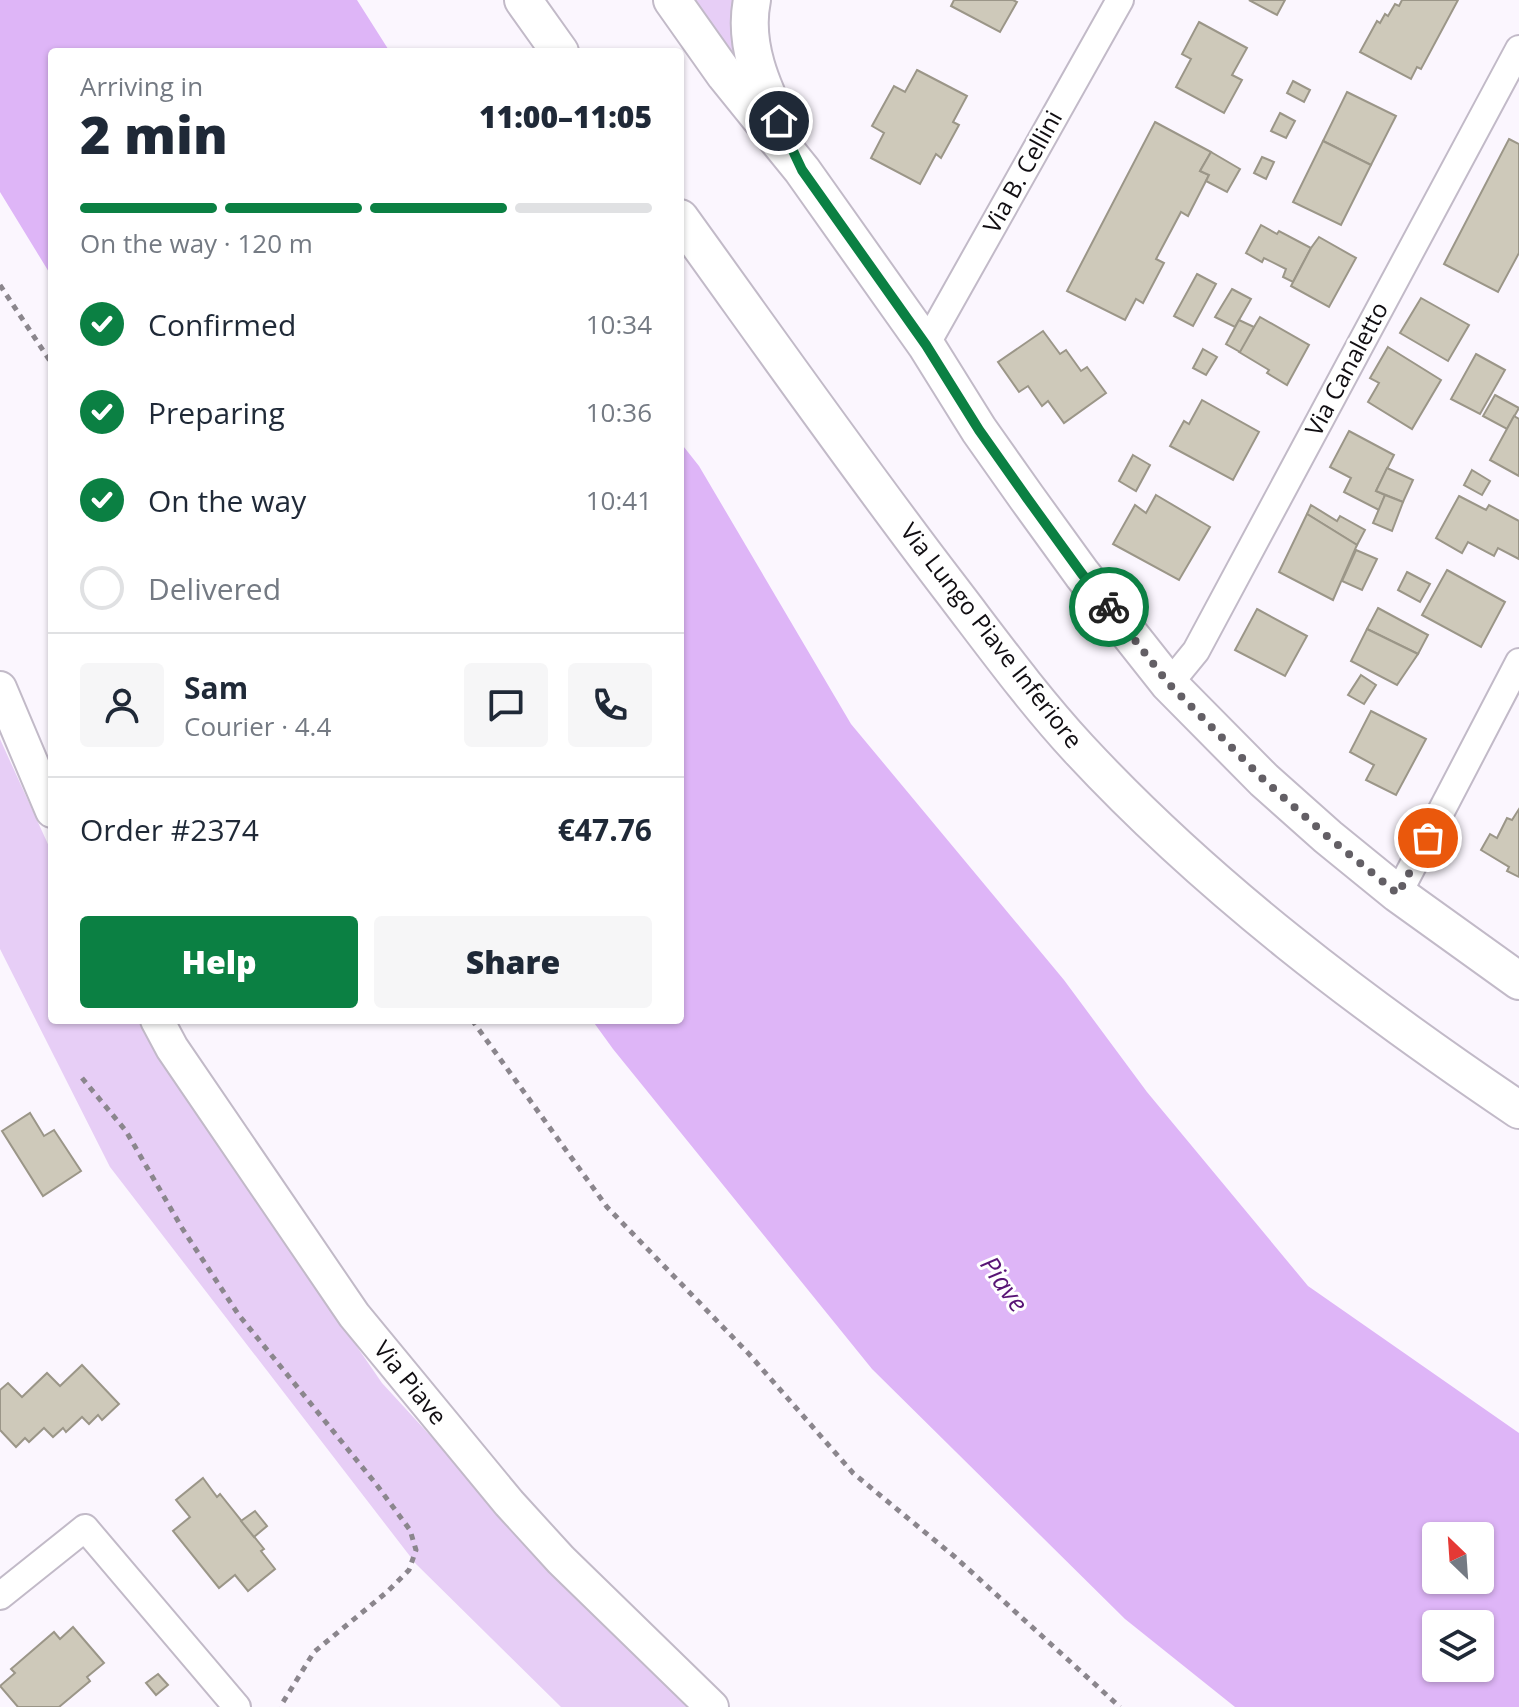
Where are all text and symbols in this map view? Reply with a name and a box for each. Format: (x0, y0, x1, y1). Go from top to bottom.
text: Arriving in (80, 68, 203, 104)
pin (745, 87, 813, 155)
text: 11:00–11:05 (479, 96, 652, 137)
text: 2 min (80, 98, 228, 169)
icon: home (757, 99, 801, 143)
street label: Via B. Cellini (974, 104, 1069, 239)
text: On the way · 120 m (80, 225, 313, 261)
street label: Via Canaletto (1296, 295, 1395, 441)
icon: check (80, 302, 124, 346)
text: Confirmed (148, 304, 296, 345)
text: 10:34 (586, 306, 652, 342)
icon: check (80, 390, 124, 434)
text: Preparing (148, 392, 285, 433)
text: 10:36 (586, 394, 652, 430)
icon: check (80, 478, 124, 522)
text: On the way (148, 480, 306, 521)
text: 10:41 (586, 482, 652, 518)
street label: Via Lungo Piave Inferiore (894, 516, 1091, 755)
courier (1069, 567, 1149, 647)
text: Delivered (148, 568, 281, 609)
icon: bike (1087, 585, 1131, 629)
button: person (80, 663, 164, 747)
button: chat (464, 663, 548, 747)
button: phone (568, 663, 652, 747)
text: Sam (184, 667, 248, 708)
text: Courier · 4.4 (184, 708, 331, 744)
pin (1394, 804, 1462, 872)
text: Order #2374 (80, 809, 259, 850)
text: €47.76 (558, 809, 652, 850)
icon: bag (1406, 816, 1450, 860)
button: Help (80, 916, 358, 1008)
button: Share (374, 916, 652, 1008)
water label: Piave (973, 1248, 1037, 1319)
street label: Via Piave (367, 1333, 455, 1431)
north arrow (1422, 1522, 1494, 1594)
map controls (1422, 1522, 1494, 1682)
button: layers (1422, 1610, 1494, 1682)

